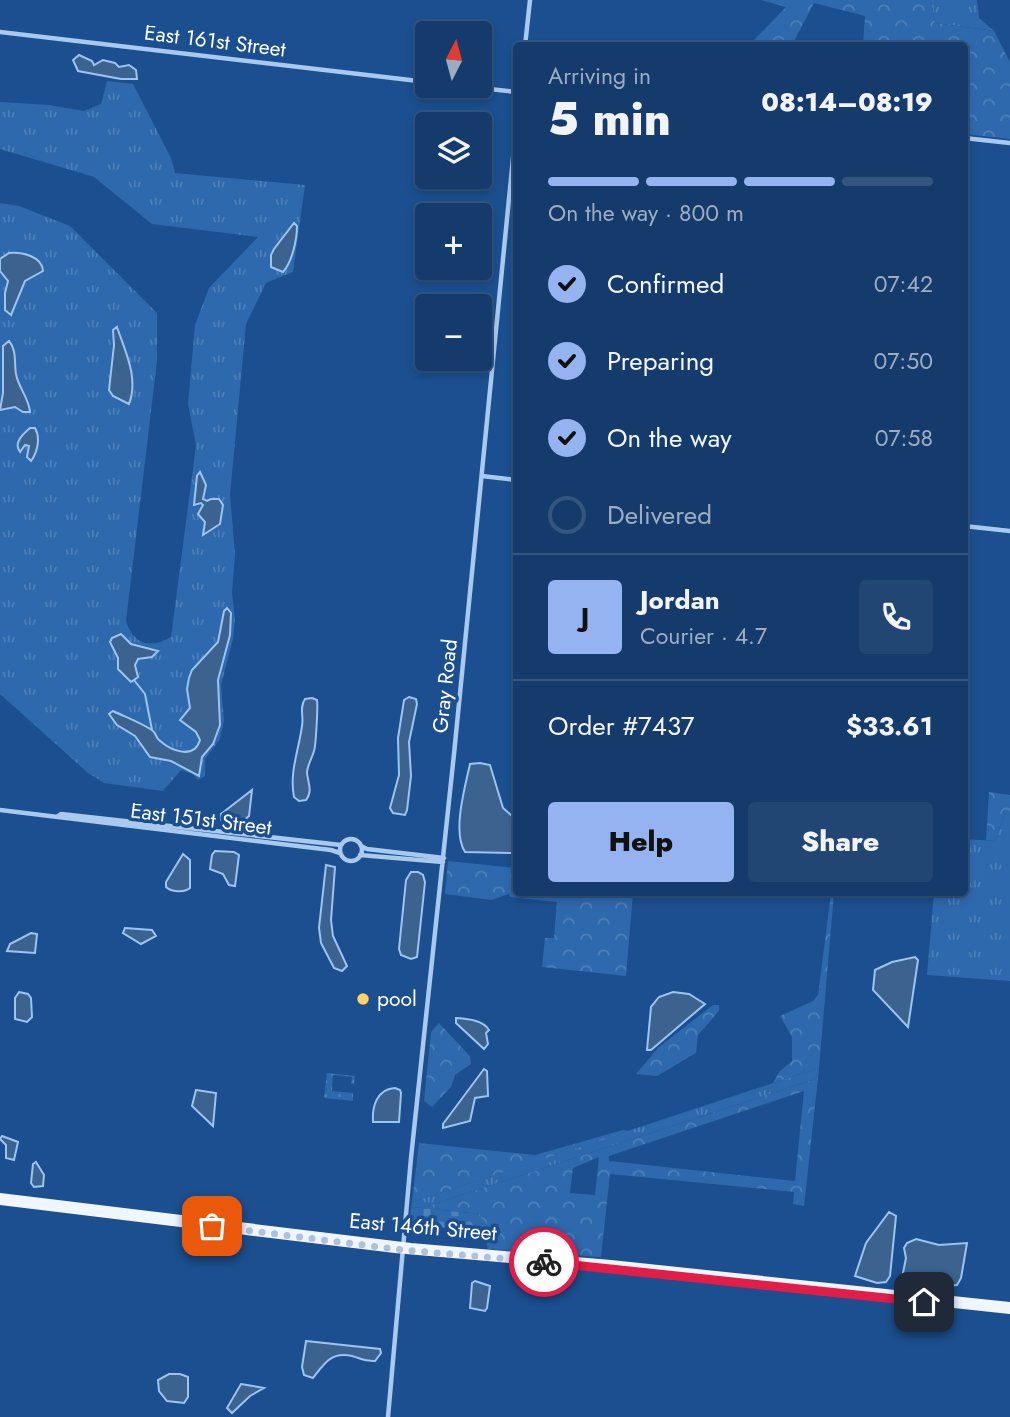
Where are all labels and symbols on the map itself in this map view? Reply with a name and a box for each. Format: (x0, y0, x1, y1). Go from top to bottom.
street label: East 161st Street (143, 17, 287, 65)
north arrow (415, 21, 492, 98)
street label: Gray Road (425, 638, 465, 734)
street label: East 151st Street (129, 795, 273, 843)
place label: pool (377, 984, 417, 1014)
marker: pool (355, 991, 371, 1007)
pin (182, 1196, 242, 1256)
street label: East 146th Street (348, 1206, 498, 1248)
courier (509, 1227, 579, 1297)
pin (894, 1272, 954, 1332)

